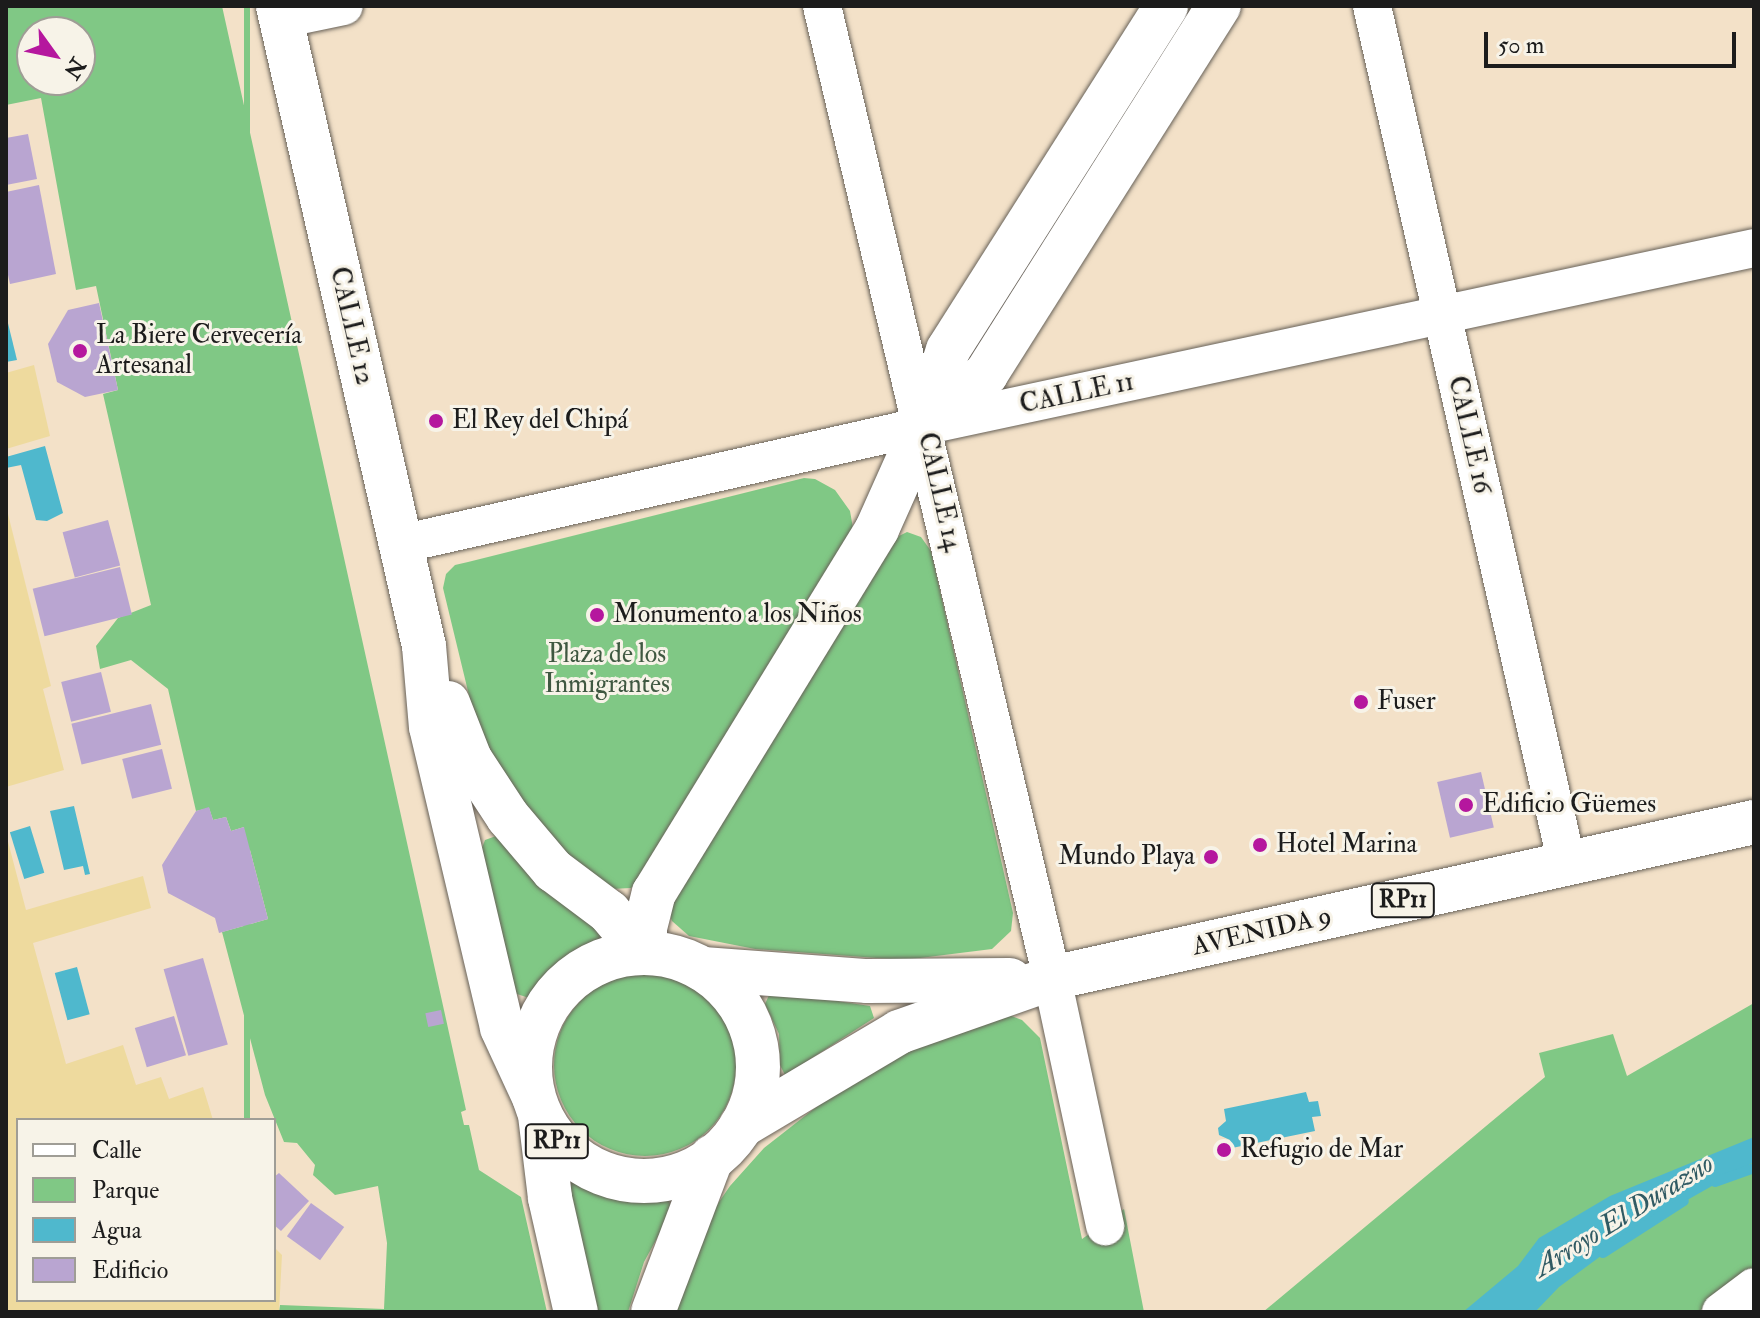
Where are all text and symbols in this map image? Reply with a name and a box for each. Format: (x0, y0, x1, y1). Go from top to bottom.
north arrow (16, 16, 96, 96)
scale bar (1488, 16, 1740, 66)
text: 50 m (1498, 30, 1544, 61)
text: N (57, 52, 92, 84)
street label: CALLE 12 (322, 264, 380, 388)
place label: La Biere Cervecería Artesanal (96, 320, 302, 382)
marker: La Biere Cervecería Artesanal (71, 342, 89, 360)
street label: CALLE 11 (1017, 367, 1137, 421)
street label: CALLE 16 (1440, 373, 1498, 497)
place label: El Rey del Chipá (452, 405, 628, 437)
marker: El Rey del Chipá (427, 412, 445, 430)
street label: CALLE 14 (910, 430, 968, 554)
place label: Monumento a los Niños (613, 599, 862, 631)
marker: Monumento a los Niños (588, 606, 606, 624)
park label: Plaza de los Inmigrantes (544, 639, 670, 700)
place label: Fuser (1377, 686, 1436, 718)
marker: Fuser (1352, 693, 1370, 711)
place label: Edificio Güemes (1482, 789, 1656, 821)
marker: Edificio Güemes (1457, 796, 1475, 814)
place label: Hotel Marina (1276, 829, 1417, 861)
marker: Hotel Marina (1251, 836, 1269, 854)
place label: Mundo Playa (1058, 841, 1195, 873)
marker: Mundo Playa (1202, 848, 1220, 866)
road number: RP11 (1369, 880, 1437, 920)
street label: AVENIDA 9 (1189, 901, 1335, 963)
legend (16, 1118, 276, 1302)
road number: RP11 (523, 1121, 591, 1161)
place label: Refugio de Mar (1240, 1134, 1403, 1166)
text: Calle (92, 1135, 142, 1166)
marker: Refugio de Mar (1215, 1141, 1233, 1159)
water label: Arroyo El Durazno (1528, 1147, 1720, 1285)
text: Parque (92, 1175, 159, 1206)
text: Agua (92, 1215, 142, 1246)
text: Edificio (92, 1255, 168, 1286)

